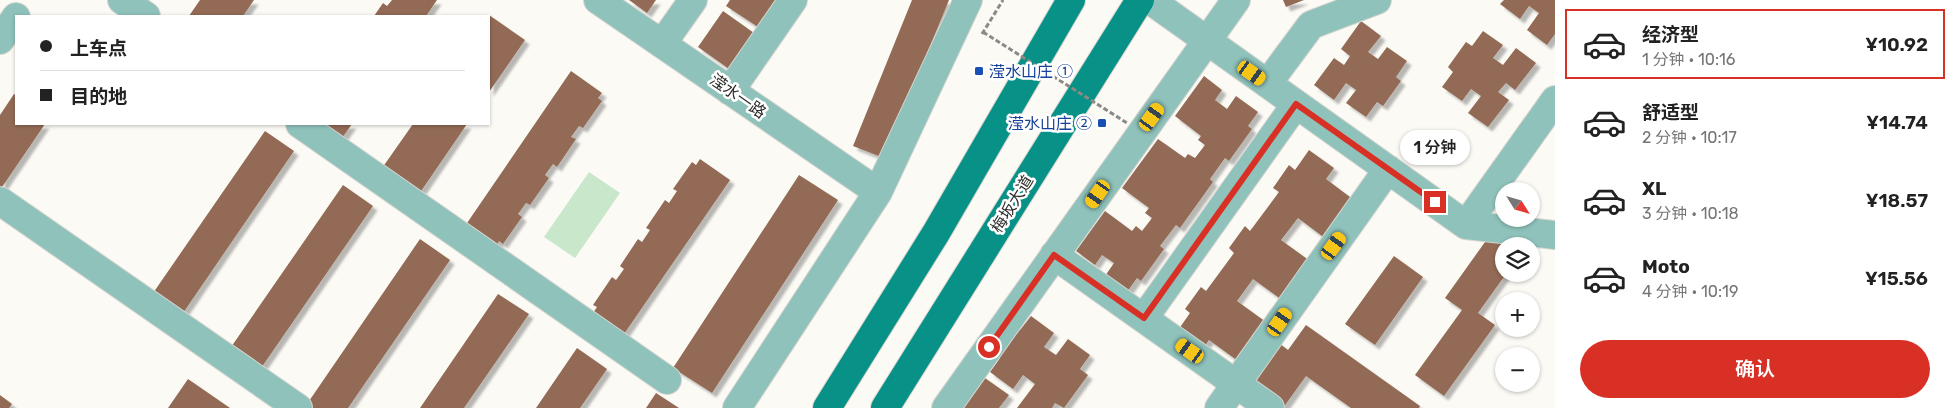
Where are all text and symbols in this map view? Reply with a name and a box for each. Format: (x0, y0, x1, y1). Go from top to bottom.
icon: car (1582, 22, 1627, 67)
text: 经济型 (1642, 23, 1699, 46)
text: ¥10.92 (1865, 33, 1928, 56)
text: 上车点 (70, 37, 127, 60)
text: 1 分钟 · 10:16 (1642, 50, 1736, 69)
car (1235, 58, 1268, 88)
place label: 滢水山庄 ① (989, 62, 1073, 81)
marker: 滢水山庄 ① (973, 65, 985, 77)
street label: 滢水一路 (706, 70, 770, 122)
text: 目的地 (70, 85, 127, 108)
car (1137, 100, 1166, 134)
icon: car (1582, 100, 1627, 145)
text: 舒适型 (1642, 101, 1699, 124)
text: ¥14.74 (1866, 111, 1928, 134)
place label: 滢水山庄 ② (1008, 114, 1092, 133)
marker: 滢水山庄 ② (1096, 117, 1108, 129)
text: 2 分钟 · 10:17 (1642, 128, 1737, 147)
callout: 1 分钟 (1400, 130, 1470, 164)
text: 1 分钟 (1413, 138, 1457, 157)
street label: 梅坂大道 (987, 172, 1037, 236)
car (1083, 177, 1112, 211)
text: XL (1642, 177, 1666, 200)
icon: car (1582, 178, 1627, 223)
north arrow (1495, 182, 1540, 228)
map controls (1495, 182, 1540, 392)
text: ¥18.57 (1866, 189, 1928, 212)
route end (1424, 191, 1446, 213)
text: 3 分钟 · 10:18 (1642, 204, 1739, 223)
car (1319, 229, 1348, 263)
button: layers (1495, 237, 1540, 282)
text: Moto (1642, 255, 1690, 278)
icon: car (1582, 256, 1627, 301)
text: ¥15.56 (1865, 267, 1928, 290)
text: 4 分钟 · 10:19 (1642, 282, 1738, 301)
button: + (1495, 292, 1540, 337)
car (1265, 305, 1294, 339)
route start (978, 336, 1000, 358)
car (1173, 336, 1206, 366)
button: 确认 (1580, 340, 1930, 398)
button: − (1495, 347, 1540, 392)

